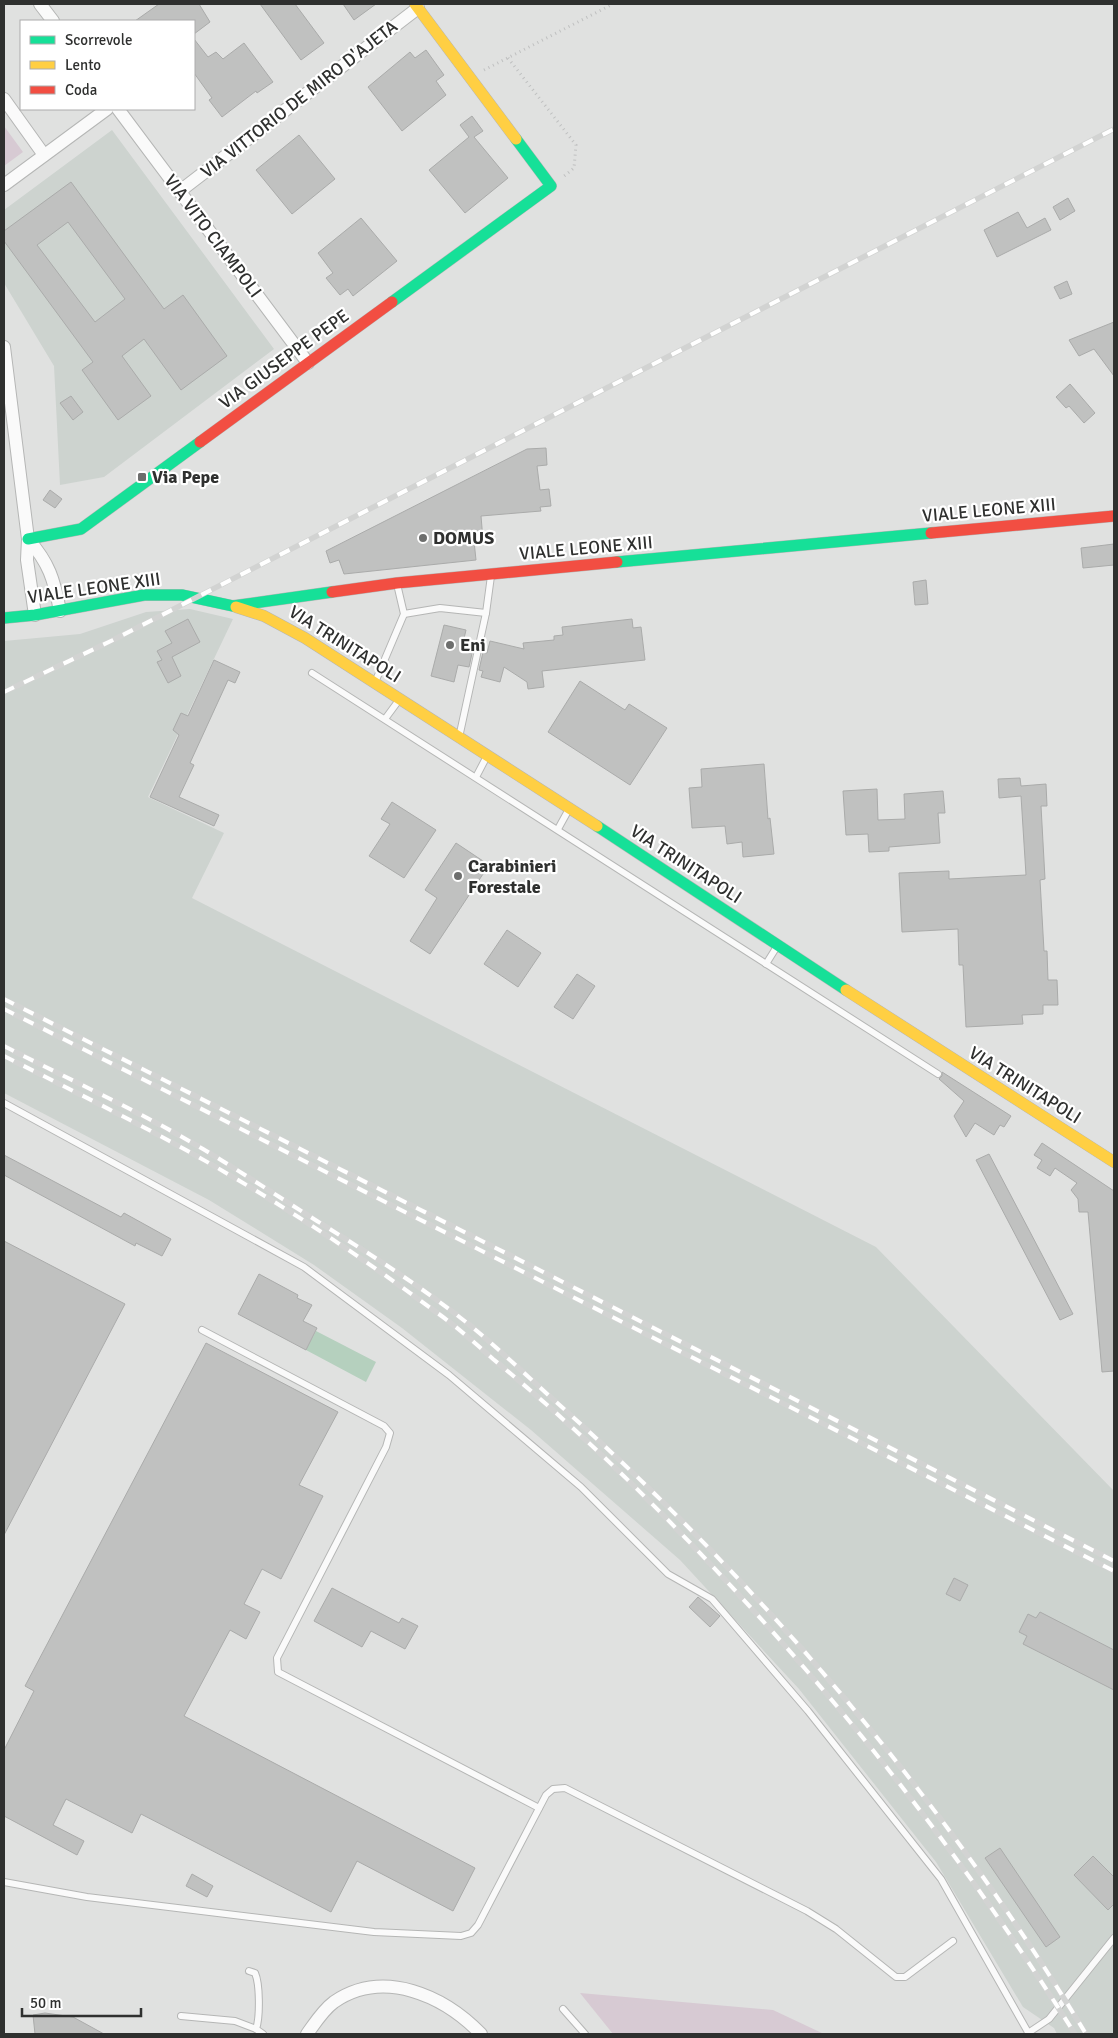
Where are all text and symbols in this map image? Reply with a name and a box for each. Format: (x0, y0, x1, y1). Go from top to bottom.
street label: VIA VITTORIO DE MIRO D'AJETA (196, 15, 402, 183)
legend (20, 20, 195, 110)
text: Scorrevole (65, 31, 132, 49)
text: Lento (65, 56, 101, 74)
text: Coda (65, 81, 97, 99)
street label: VIA VITO CIAMPOLI (159, 170, 267, 302)
street label: VIA GIUSEPPE PEPE (215, 305, 353, 413)
place label: Via Pepe (152, 466, 219, 488)
marker: Via Pepe (136, 471, 148, 483)
street label: VIALE LEONE XIII (921, 493, 1057, 527)
place label: DOMUS (433, 527, 494, 549)
street label: VIALE LEONE XIII (518, 531, 654, 565)
marker: DOMUS (417, 532, 429, 544)
street label: VIALE LEONE XIII (26, 568, 162, 608)
street label: VIA TRINITAPOLI (285, 601, 405, 687)
place label: Eni (460, 634, 486, 656)
marker: Eni (444, 639, 456, 651)
street label: VIA TRINITAPOLI (626, 820, 746, 908)
place label: Carabinieri Forestale (468, 855, 556, 898)
marker: Carabinieri Forestale (452, 870, 464, 882)
street label: VIA TRINITAPOLI (965, 1042, 1085, 1128)
scale bar (22, 1986, 141, 2018)
text: 50 m (30, 1994, 61, 2012)

